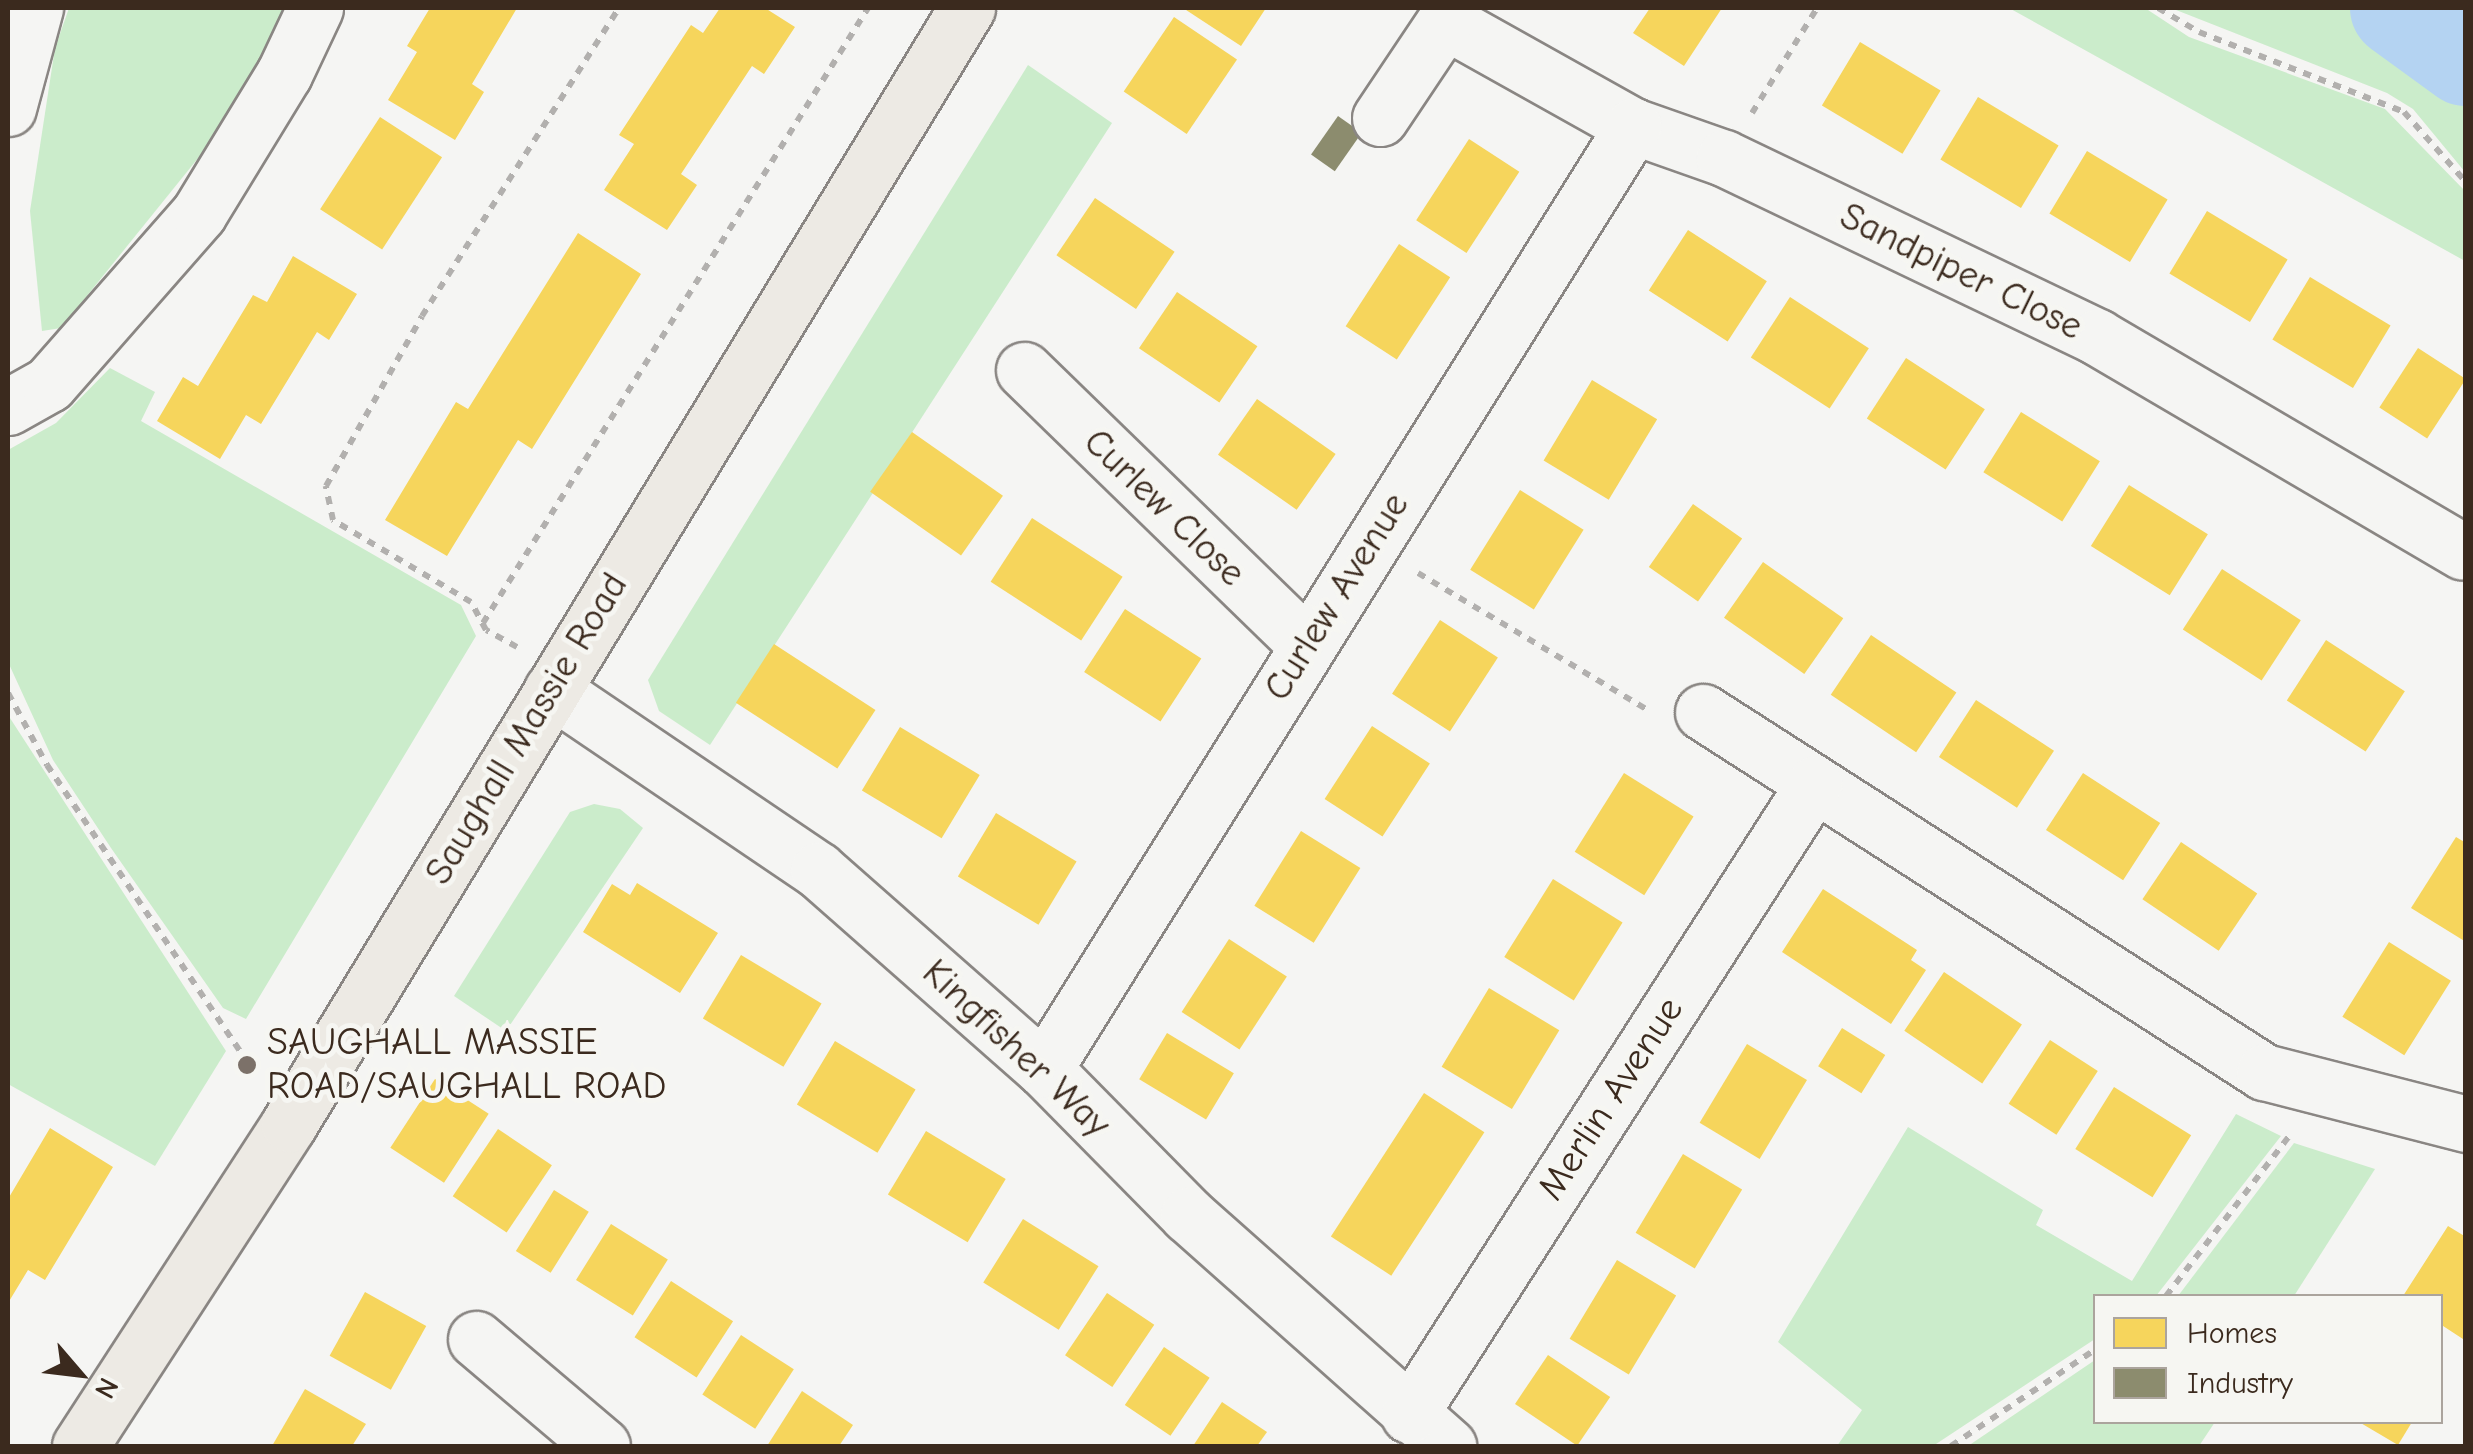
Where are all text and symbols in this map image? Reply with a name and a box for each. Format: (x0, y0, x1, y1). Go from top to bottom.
street label: Sandpiper Close (1832, 194, 2090, 350)
street label: Curlew Close (1074, 420, 1254, 596)
street label: Curlew Avenue (1255, 485, 1419, 709)
street label: Saughall Massie Road (416, 565, 638, 893)
street label: Kingfisher Way (913, 950, 1119, 1148)
street label: Merlin Avenue (1529, 989, 1693, 1209)
place label: SAUGHALL MASSIE ROAD/SAUGHALL ROAD (267, 1020, 666, 1110)
marker: SAUGHALL MASSIE ROAD/SAUGHALL ROAD (236, 1054, 258, 1076)
legend (2093, 1294, 2443, 1424)
text: Homes (2187, 1316, 2277, 1351)
north arrow (30, 1324, 130, 1424)
text: Industry (2187, 1366, 2293, 1401)
text: N (88, 1373, 125, 1404)

